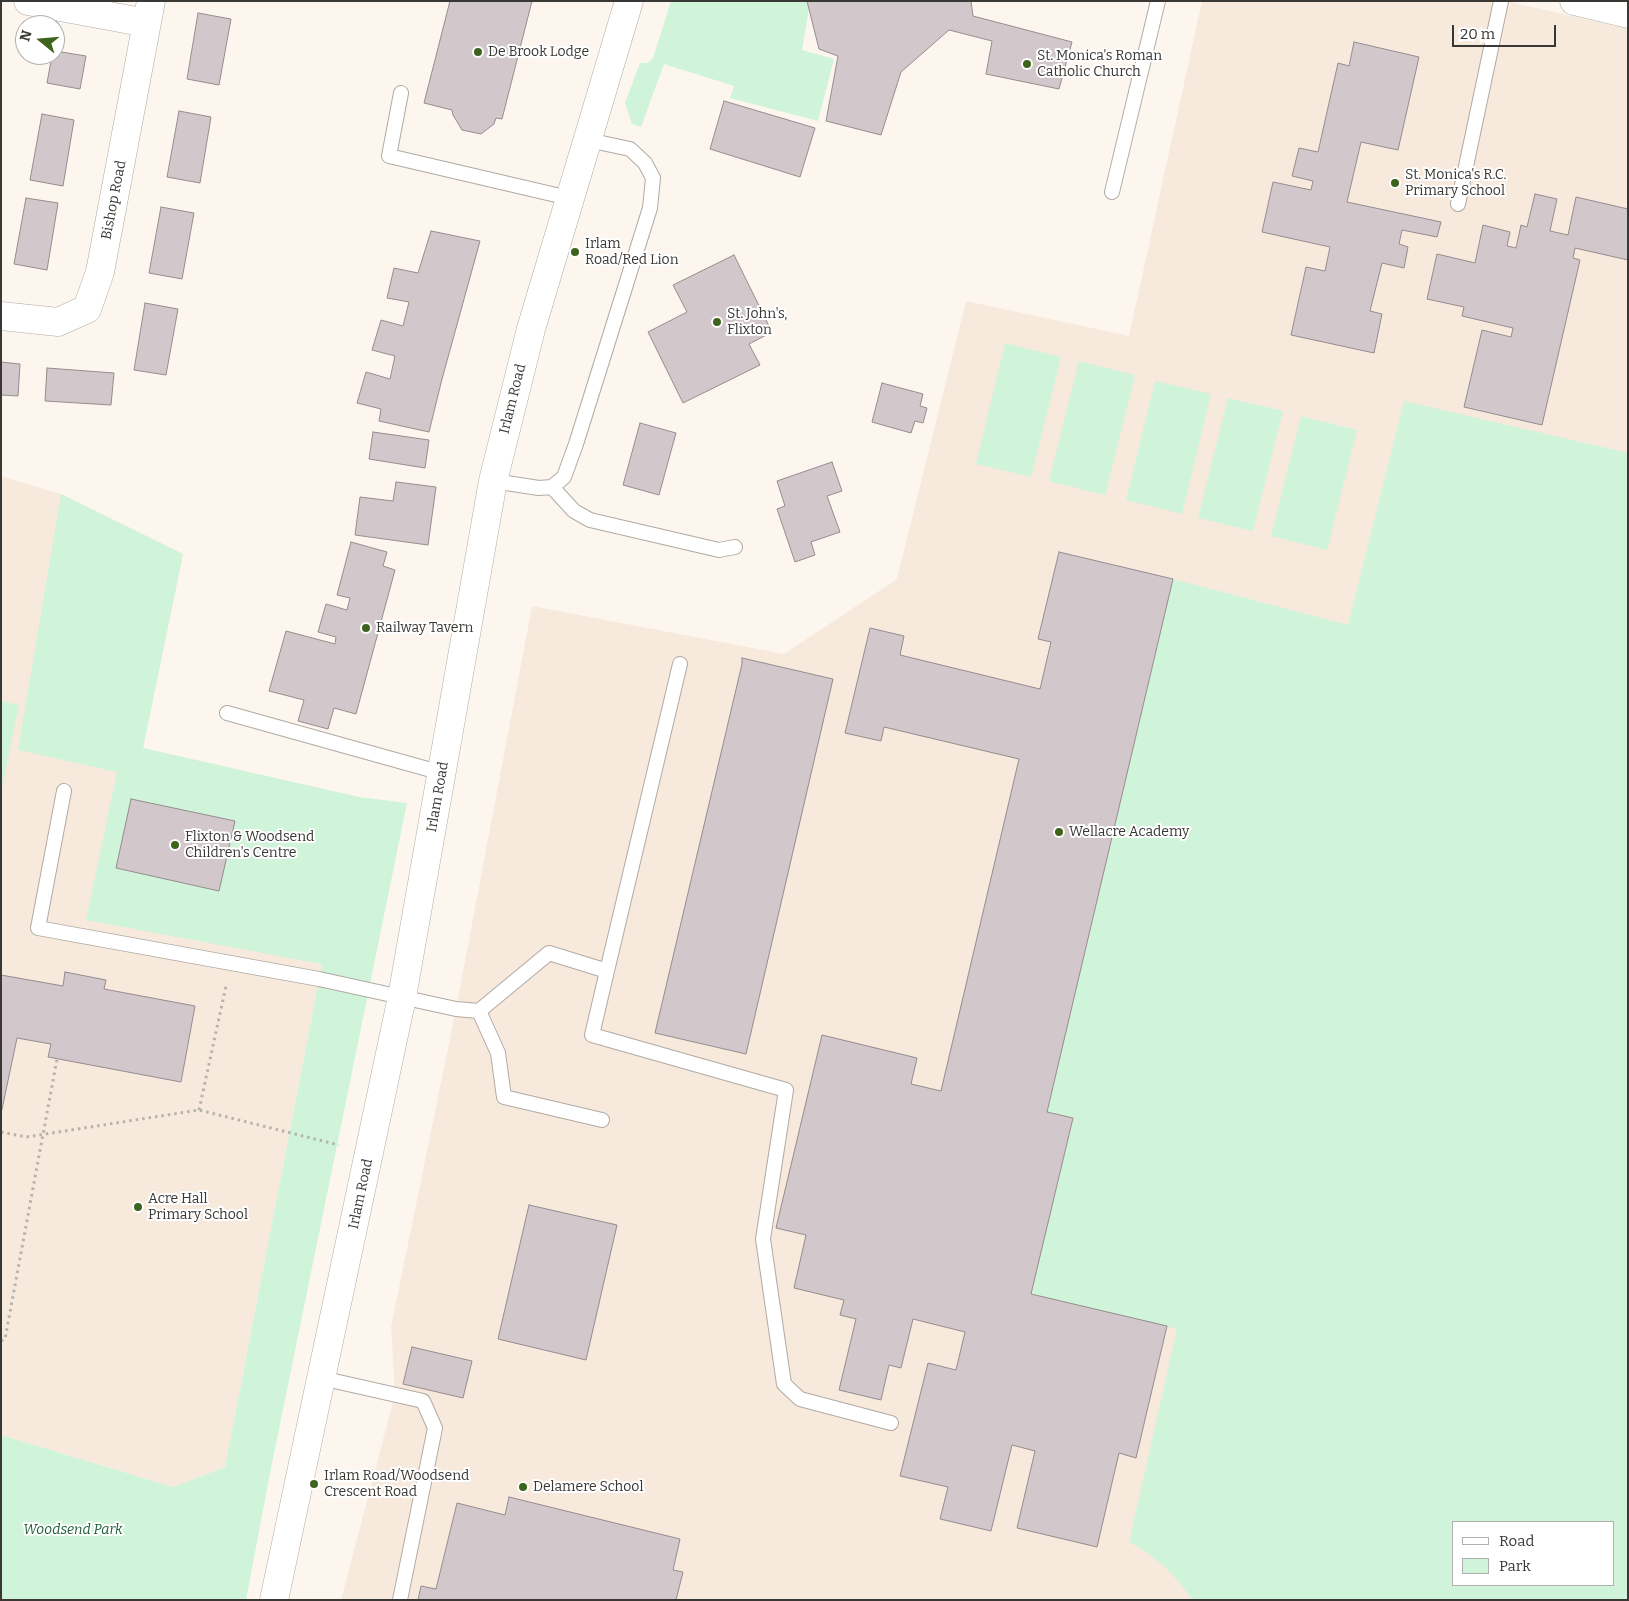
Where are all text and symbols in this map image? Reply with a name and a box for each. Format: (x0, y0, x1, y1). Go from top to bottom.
north arrow (15, 15, 65, 65)
scale bar (1454, 15, 1558, 47)
text: 20 m (1460, 25, 1495, 43)
text: N (16, 28, 36, 43)
place label: De Brook Lodge (488, 44, 589, 60)
marker: De Brook Lodge (472, 46, 484, 58)
place label: St. Monica's Roman Catholic Church (1037, 48, 1162, 80)
marker: St. Monica's Roman Catholic Church (1021, 58, 1033, 70)
street label: Bishop Road (98, 159, 130, 241)
place label: St. Monica's R.C. Primary School (1405, 167, 1507, 200)
marker: St. Monica's R.C. Primary School (1389, 177, 1401, 189)
place label: Irlam Road/Red Lion (585, 236, 678, 268)
marker: Irlam Road/Red Lion (569, 246, 581, 258)
place label: St. John's, Flixton (727, 306, 787, 338)
marker: St. John's, Flixton (711, 316, 723, 328)
street label: Irlam Road (496, 362, 530, 436)
place label: Railway Tavern (376, 620, 473, 636)
marker: Railway Tavern (360, 622, 372, 634)
street label: Irlam Road (424, 760, 452, 834)
place label: Wellacre Academy (1069, 824, 1189, 840)
marker: Wellacre Academy (1053, 826, 1065, 838)
place label: Flixton & Woodsend Children's Centre (185, 829, 314, 862)
marker: Flixton & Woodsend Children's Centre (169, 839, 181, 851)
street label: Irlam Road (345, 1157, 377, 1231)
place label: Acre Hall Primary School (148, 1191, 248, 1224)
marker: Acre Hall Primary School (132, 1201, 144, 1213)
place label: Irlam Road/Woodsend Crescent Road (324, 1468, 469, 1500)
marker: Irlam Road/Woodsend Crescent Road (308, 1478, 320, 1490)
place label: Delamere School (533, 1479, 643, 1495)
marker: Delamere School (517, 1481, 529, 1493)
legend (1452, 1521, 1614, 1586)
park label: Woodsend Park (23, 1522, 123, 1538)
text: Road (1499, 1532, 1534, 1550)
text: Park (1499, 1557, 1531, 1575)

